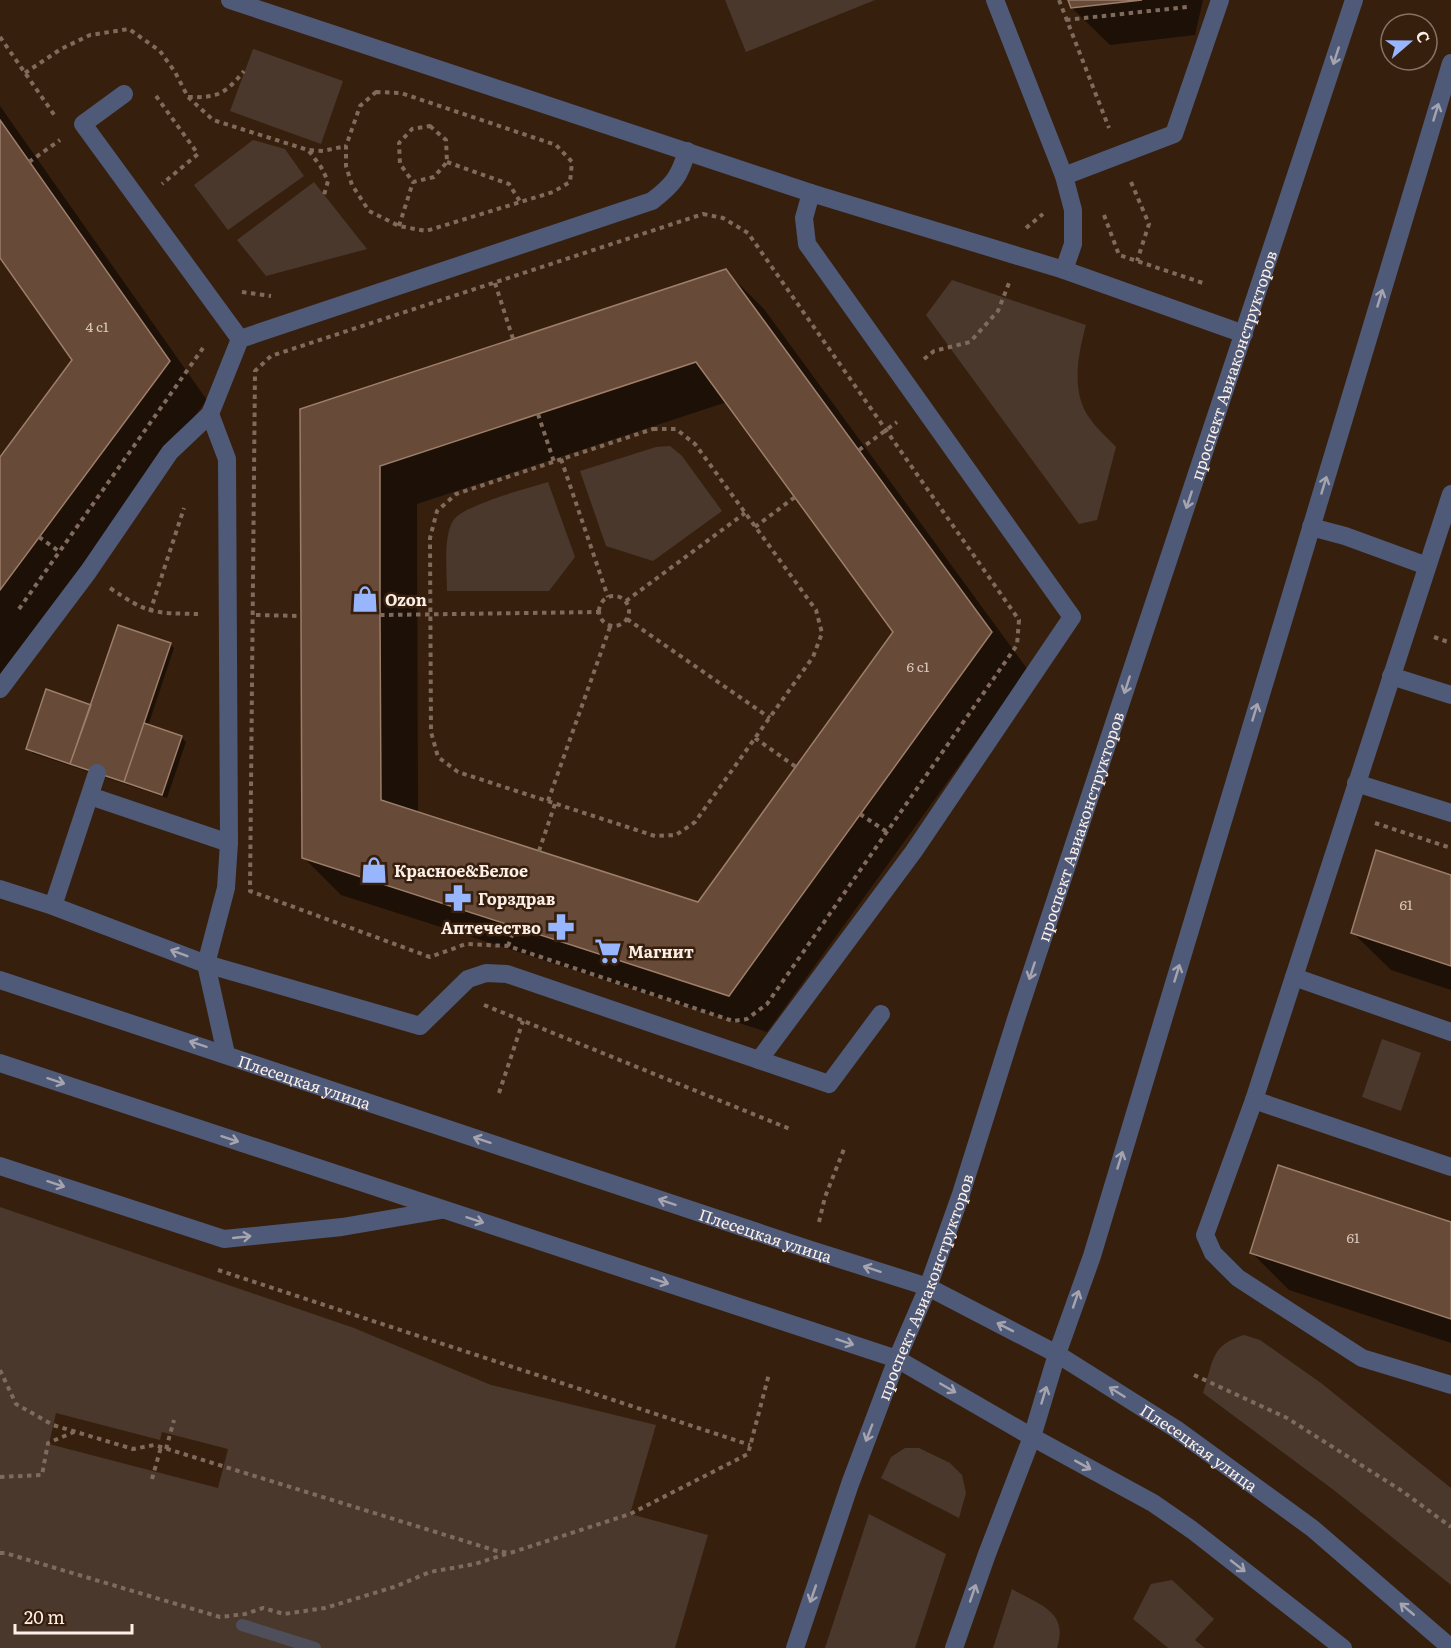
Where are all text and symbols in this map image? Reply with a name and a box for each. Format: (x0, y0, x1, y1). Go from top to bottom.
north arrow (1379, 12, 1439, 72)
text: С (1411, 27, 1437, 46)
one-way arrow (1329, 46, 1340, 64)
one-way arrow (1431, 103, 1442, 122)
street label: проспект Авиаконструкторов (1184, 247, 1282, 483)
one-way arrow (1375, 289, 1386, 308)
house number: 4 с1 (85, 316, 109, 336)
one-way arrow (1319, 476, 1330, 495)
one-way arrow (1182, 490, 1193, 509)
shop icon: Ozon (350, 584, 380, 614)
place label: Ozon (385, 587, 427, 611)
house number: 6 с1 (906, 656, 930, 676)
one-way arrow (1121, 675, 1132, 694)
one-way arrow (1250, 703, 1261, 722)
street label: проспект Авиаконструкторов (1031, 708, 1129, 945)
shop icon: Красное&Белое (359, 855, 389, 885)
place label: Красное&Белое (394, 858, 528, 882)
pharmacy icon: Горздрав (443, 883, 473, 913)
place label: Горздрав (478, 886, 556, 910)
house number: 61 (1399, 894, 1413, 914)
pharmacy icon: Аптечество (546, 912, 576, 942)
place label: Аптечество (441, 915, 541, 939)
supermarket icon: Магнит (593, 936, 623, 966)
place label: Магнит (628, 939, 694, 963)
one-way arrow (170, 947, 189, 958)
one-way arrow (1026, 961, 1037, 980)
one-way arrow (1172, 964, 1183, 983)
one-way arrow (189, 1038, 208, 1049)
street label: Плесецкая улица (235, 1048, 375, 1115)
one-way arrow (46, 1076, 65, 1087)
one-way arrow (473, 1133, 492, 1144)
one-way arrow (220, 1134, 239, 1145)
one-way arrow (1115, 1151, 1126, 1170)
street label: проспект Авиаконструкторов (871, 1170, 979, 1403)
one-way arrow (46, 1179, 65, 1190)
one-way arrow (658, 1195, 677, 1206)
street label: Плесецкая улица (696, 1202, 836, 1268)
one-way arrow (465, 1215, 484, 1226)
house number: 61 (1346, 1227, 1360, 1247)
one-way arrow (232, 1231, 251, 1242)
one-way arrow (863, 1263, 882, 1274)
one-way arrow (650, 1276, 669, 1287)
one-way arrow (1072, 1290, 1083, 1308)
one-way arrow (997, 1321, 1014, 1333)
one-way arrow (835, 1337, 854, 1348)
one-way arrow (938, 1383, 956, 1394)
one-way arrow (1109, 1385, 1126, 1397)
one-way arrow (1039, 1386, 1050, 1405)
street label: Плесецкая улица (1136, 1398, 1263, 1497)
one-way arrow (863, 1423, 874, 1442)
one-way arrow (1074, 1459, 1091, 1471)
one-way arrow (1230, 1560, 1246, 1573)
one-way arrow (807, 1584, 818, 1603)
one-way arrow (969, 1584, 980, 1603)
scale bar (15, 1597, 132, 1635)
text: 20 m (24, 1603, 65, 1630)
one-way arrow (1399, 1603, 1415, 1616)

